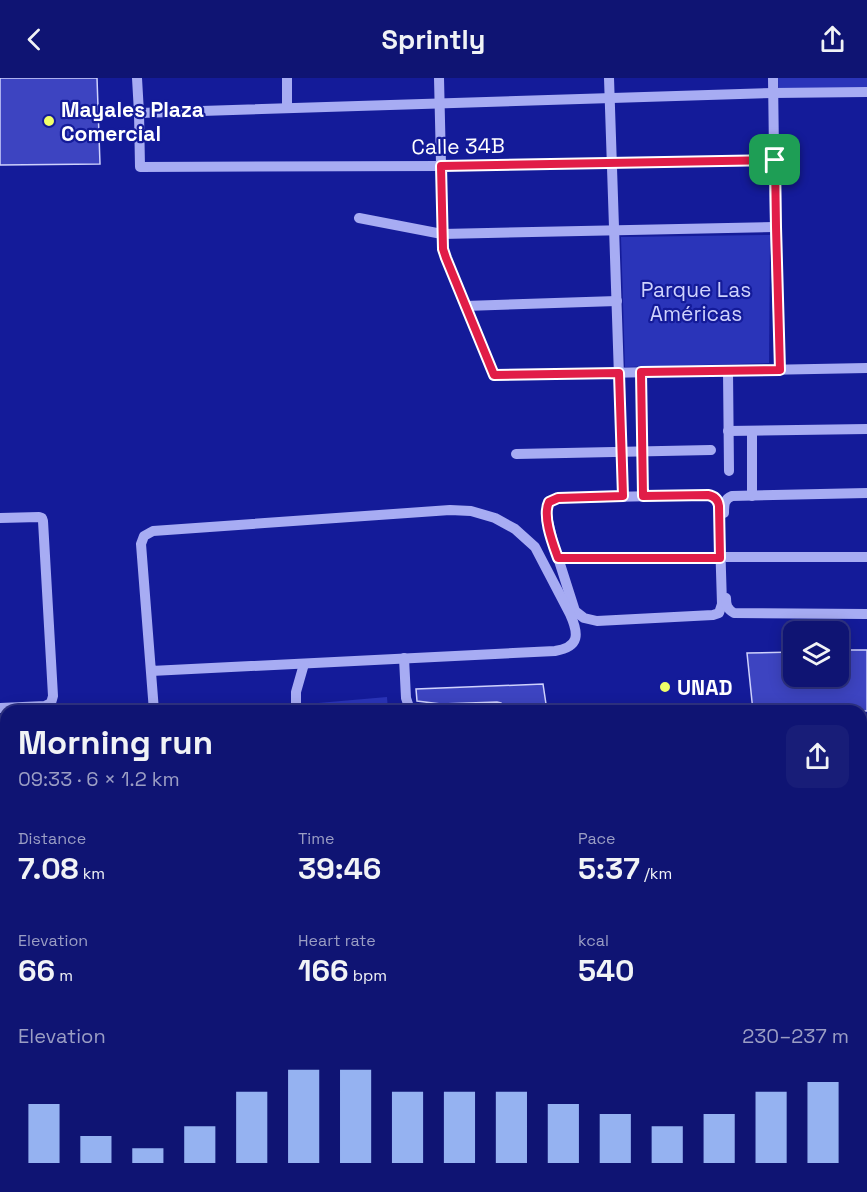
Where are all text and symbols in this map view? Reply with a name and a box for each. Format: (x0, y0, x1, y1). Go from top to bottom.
text: Sprintly (382, 22, 485, 57)
icon: back (18, 23, 51, 56)
icon: share (816, 23, 849, 56)
place label: Mayales Plaza Comercial (61, 96, 204, 147)
marker: Mayales Plaza Comercial (42, 114, 56, 128)
street label: Calle 34B (411, 132, 505, 160)
pin (749, 134, 800, 185)
icon: arrive (758, 143, 791, 176)
park label: Parque Las Américas (641, 276, 751, 327)
map controls (783, 621, 849, 687)
button: layers (783, 621, 849, 687)
place label: UNAD (677, 674, 732, 701)
marker: UNAD (658, 680, 672, 694)
text: Morning run (18, 722, 213, 764)
button: share (786, 725, 849, 788)
text: 09:33 · 6 × 1.2 km (18, 766, 180, 792)
text: Distance (18, 828, 86, 849)
text: Time (298, 828, 334, 849)
text: Pace (578, 828, 615, 849)
text: 7.08 (18, 849, 79, 888)
text: 39:46 (298, 849, 381, 888)
text: 5:37 (578, 849, 640, 888)
text: km (79, 863, 105, 884)
text: /km (640, 863, 672, 884)
text: Elevation (18, 930, 88, 951)
text: Heart rate (298, 930, 376, 951)
text: kcal (578, 930, 609, 951)
text: 66 (18, 951, 55, 990)
text: 166 (298, 951, 349, 990)
text: 540 (578, 951, 635, 990)
text: m (55, 965, 73, 986)
text: bpm (349, 965, 387, 986)
text: Elevation (18, 1023, 106, 1049)
text: 230–237 m (742, 1023, 849, 1049)

